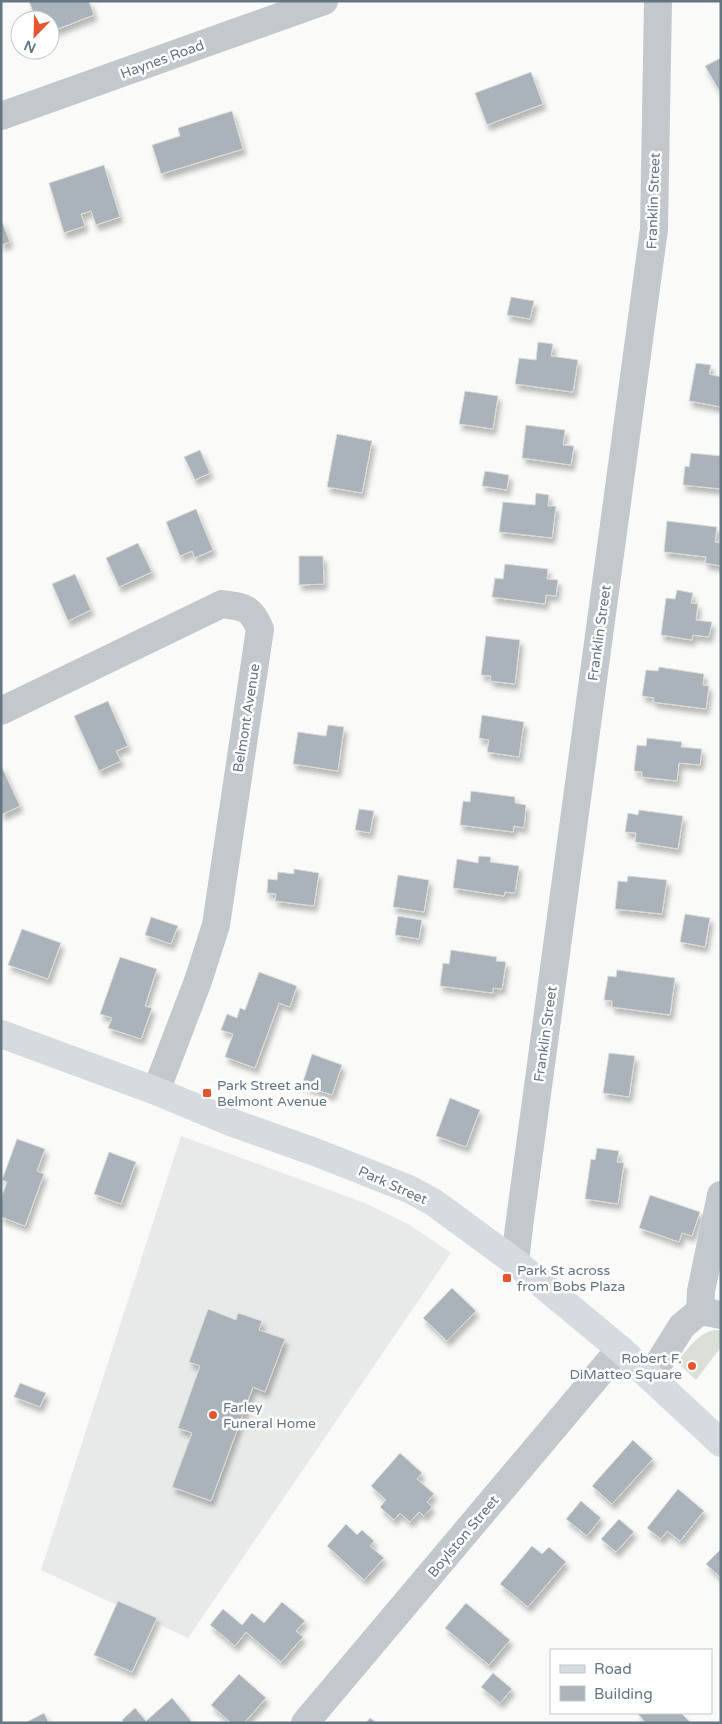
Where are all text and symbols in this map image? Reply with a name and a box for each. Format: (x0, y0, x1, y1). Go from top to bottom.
north arrow (10, 10, 60, 60)
text: N (22, 36, 39, 57)
street label: Haynes Road (118, 36, 206, 82)
street label: Franklin Street (643, 152, 664, 250)
street label: Franklin Street (584, 583, 615, 682)
street label: Belmont Avenue (230, 662, 263, 774)
street label: Franklin Street (530, 984, 561, 1083)
place label: Park Street and Belmont Avenue (217, 1077, 327, 1110)
marker: Park Street and Belmont Avenue (201, 1087, 213, 1099)
street label: Park Street (356, 1163, 430, 1208)
place label: Park St across from Bobs Plaza (517, 1262, 625, 1295)
marker: Park St across from Bobs Plaza (501, 1272, 513, 1284)
place label: Robert F. DiMatteo Square (569, 1350, 682, 1383)
marker: Robert F. DiMatteo Square (686, 1360, 698, 1372)
place label: Farley Funeral Home (223, 1399, 316, 1432)
marker: Farley Funeral Home (207, 1409, 219, 1421)
street label: Boylston Street (424, 1491, 503, 1581)
legend (550, 1649, 712, 1714)
text: Road (594, 1660, 632, 1678)
text: Building (594, 1685, 653, 1703)

